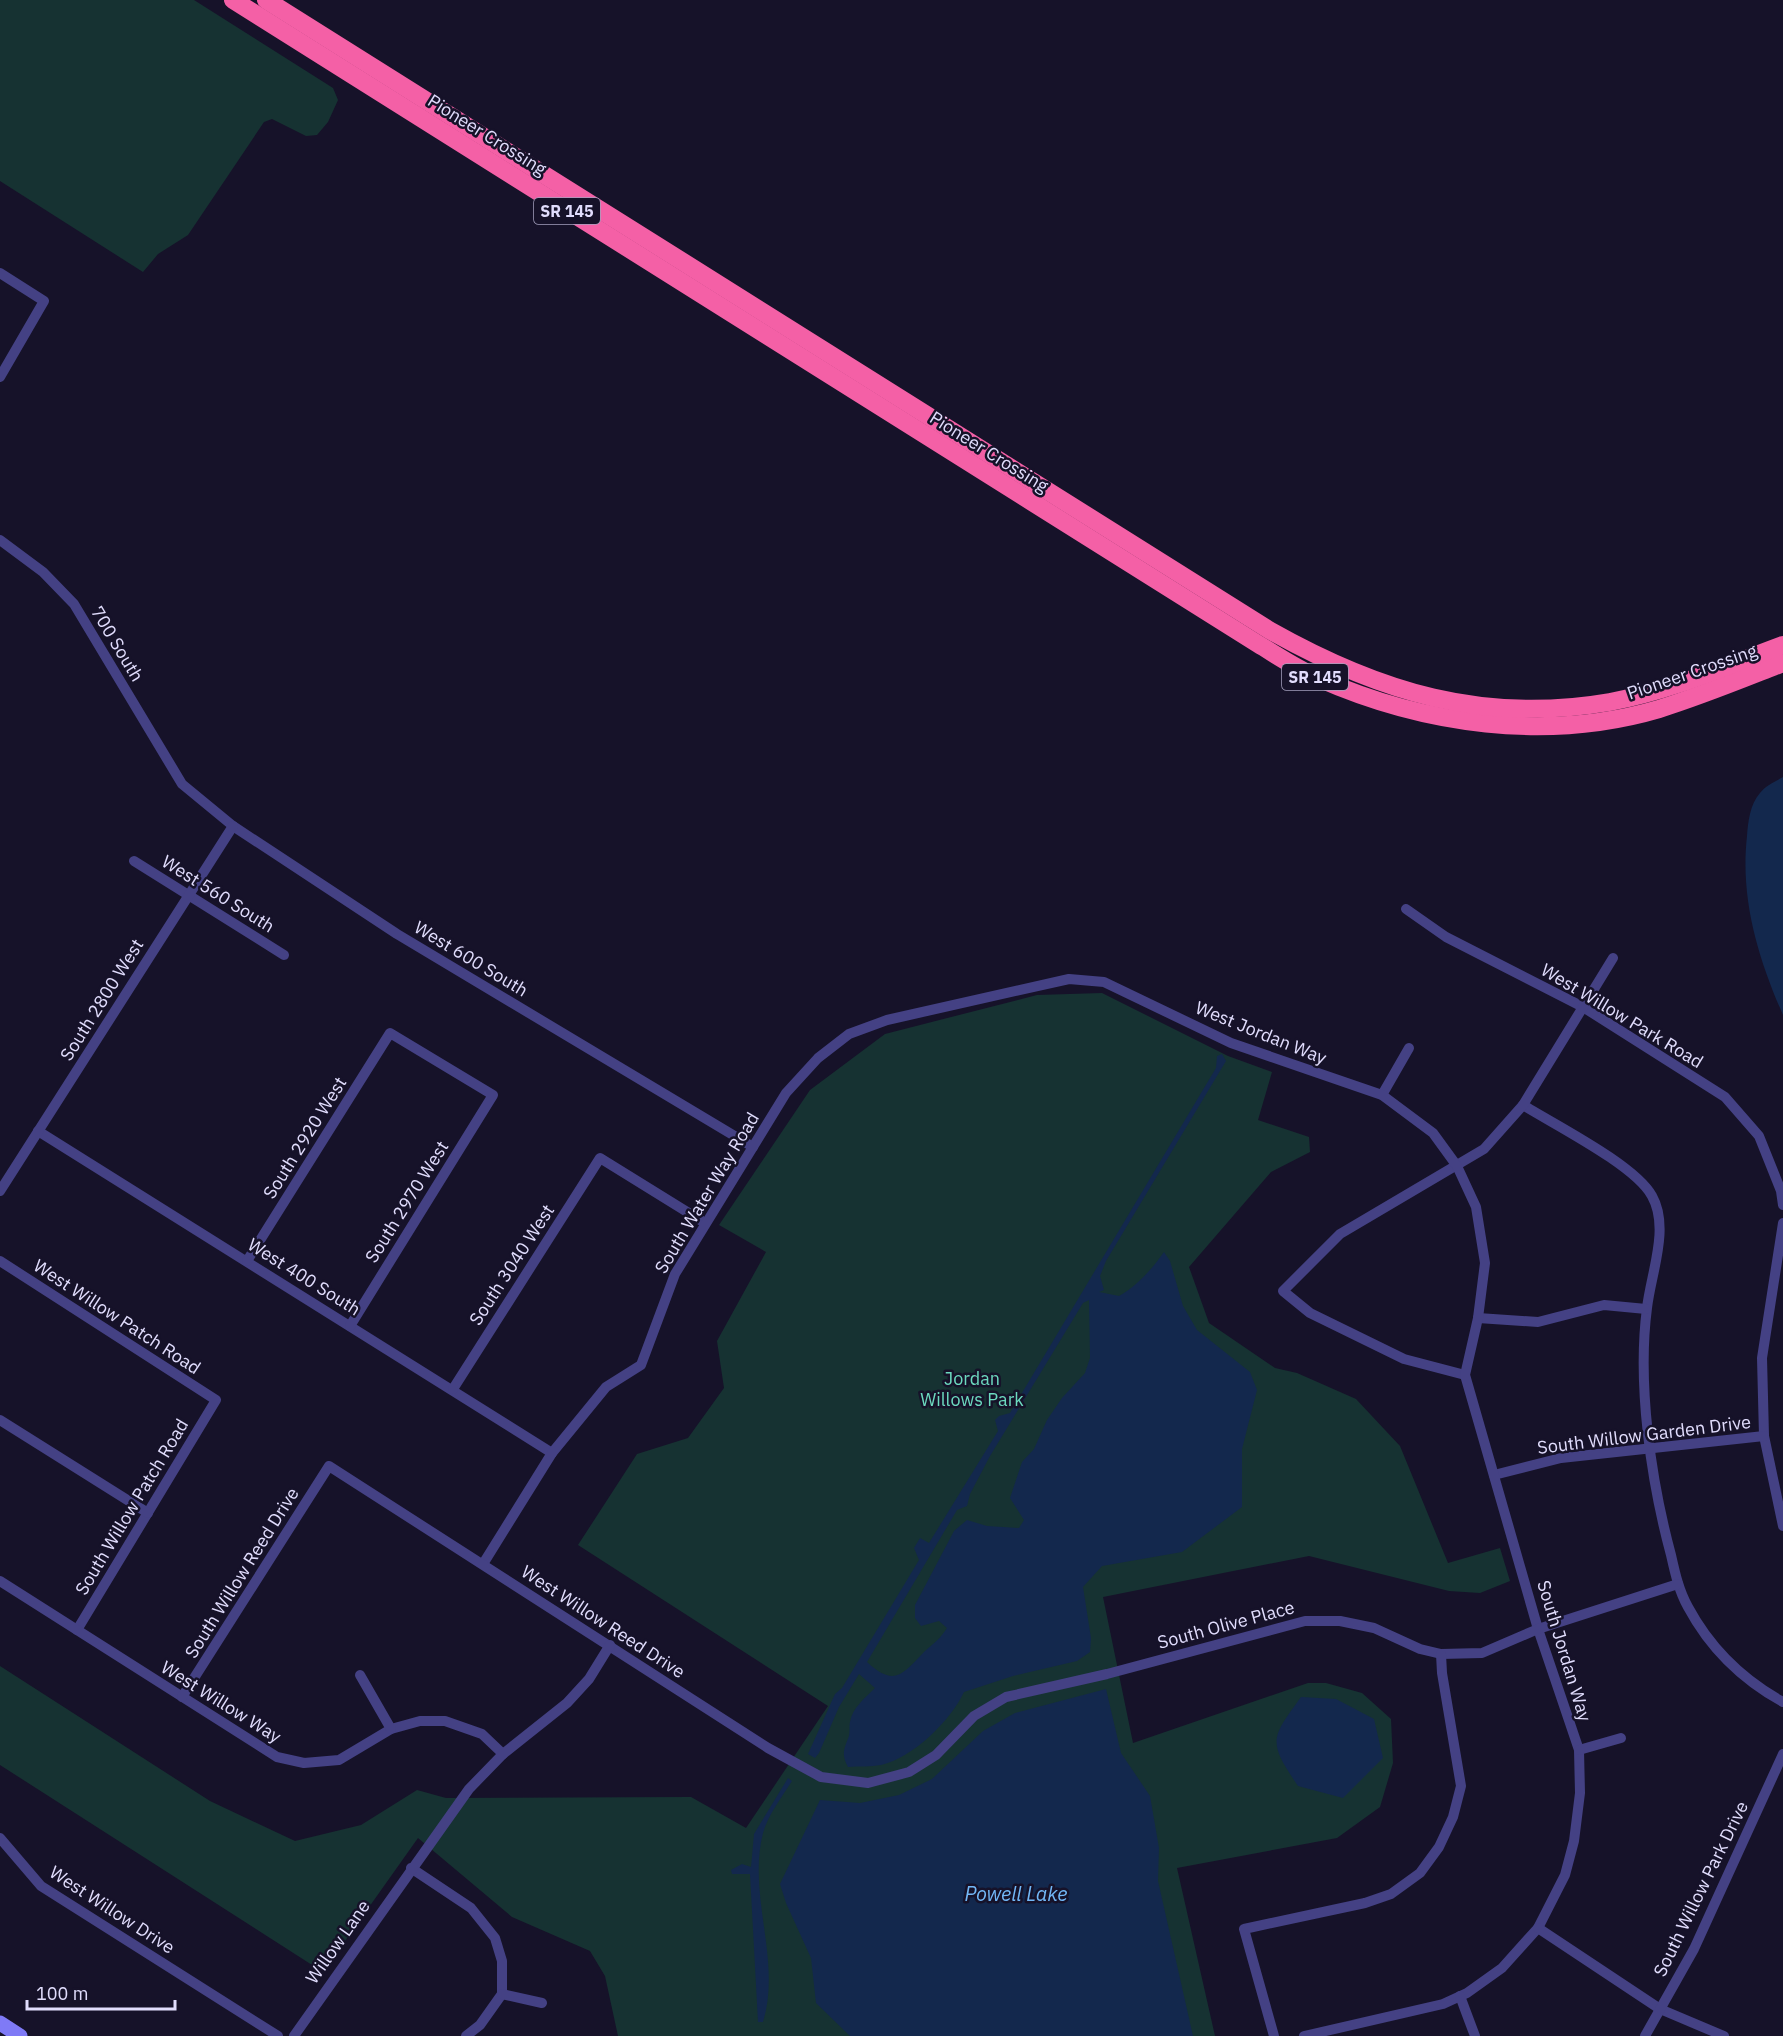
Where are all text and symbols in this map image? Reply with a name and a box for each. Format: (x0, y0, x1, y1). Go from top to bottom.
street label: Pioneer Crossing (424, 89, 551, 181)
road number: SR 145 (534, 198, 600, 224)
street label: Pioneer Crossing (926, 406, 1053, 498)
street label: 700 South (86, 602, 149, 686)
street label: Pioneer Crossing (1624, 638, 1760, 705)
road number: SR 145 (1282, 664, 1348, 690)
street label: West 560 South (158, 850, 279, 937)
street label: West 600 South (410, 916, 532, 1002)
street label: South 2800 West (55, 934, 148, 1065)
street label: West Willow Park Road (1537, 958, 1708, 1073)
street label: West Jordan Way (1192, 996, 1330, 1069)
street label: South 2920 West (258, 1072, 351, 1203)
street label: South Water Way Road (649, 1108, 764, 1278)
street label: South 2970 West (360, 1136, 453, 1267)
street label: South 3040 West (464, 1200, 559, 1330)
street label: West 400 South (244, 1233, 365, 1320)
street label: West Willow Patch Road (29, 1254, 205, 1379)
park label: Jordan Willows Park (920, 1367, 1024, 1411)
street label: South Willow Garden Drive (1536, 1410, 1752, 1459)
street label: South Willow Patch Road (70, 1415, 193, 1599)
street label: South Willow Reed Drive (180, 1483, 304, 1663)
street label: West Willow Reed Drive (517, 1560, 690, 1683)
street label: South Jordan Way (1532, 1578, 1597, 1724)
street label: South Olive Place (1155, 1595, 1297, 1654)
street label: West Willow Way (157, 1655, 286, 1748)
street label: South Willow Park Drive (1648, 1797, 1753, 1980)
street label: West Willow Drive (45, 1860, 179, 1959)
water label: Powell Lake (964, 1880, 1068, 1907)
street label: Willow Lane (300, 1895, 375, 1988)
scale bar (27, 1973, 176, 2011)
text: 100 m (36, 1982, 88, 2005)

